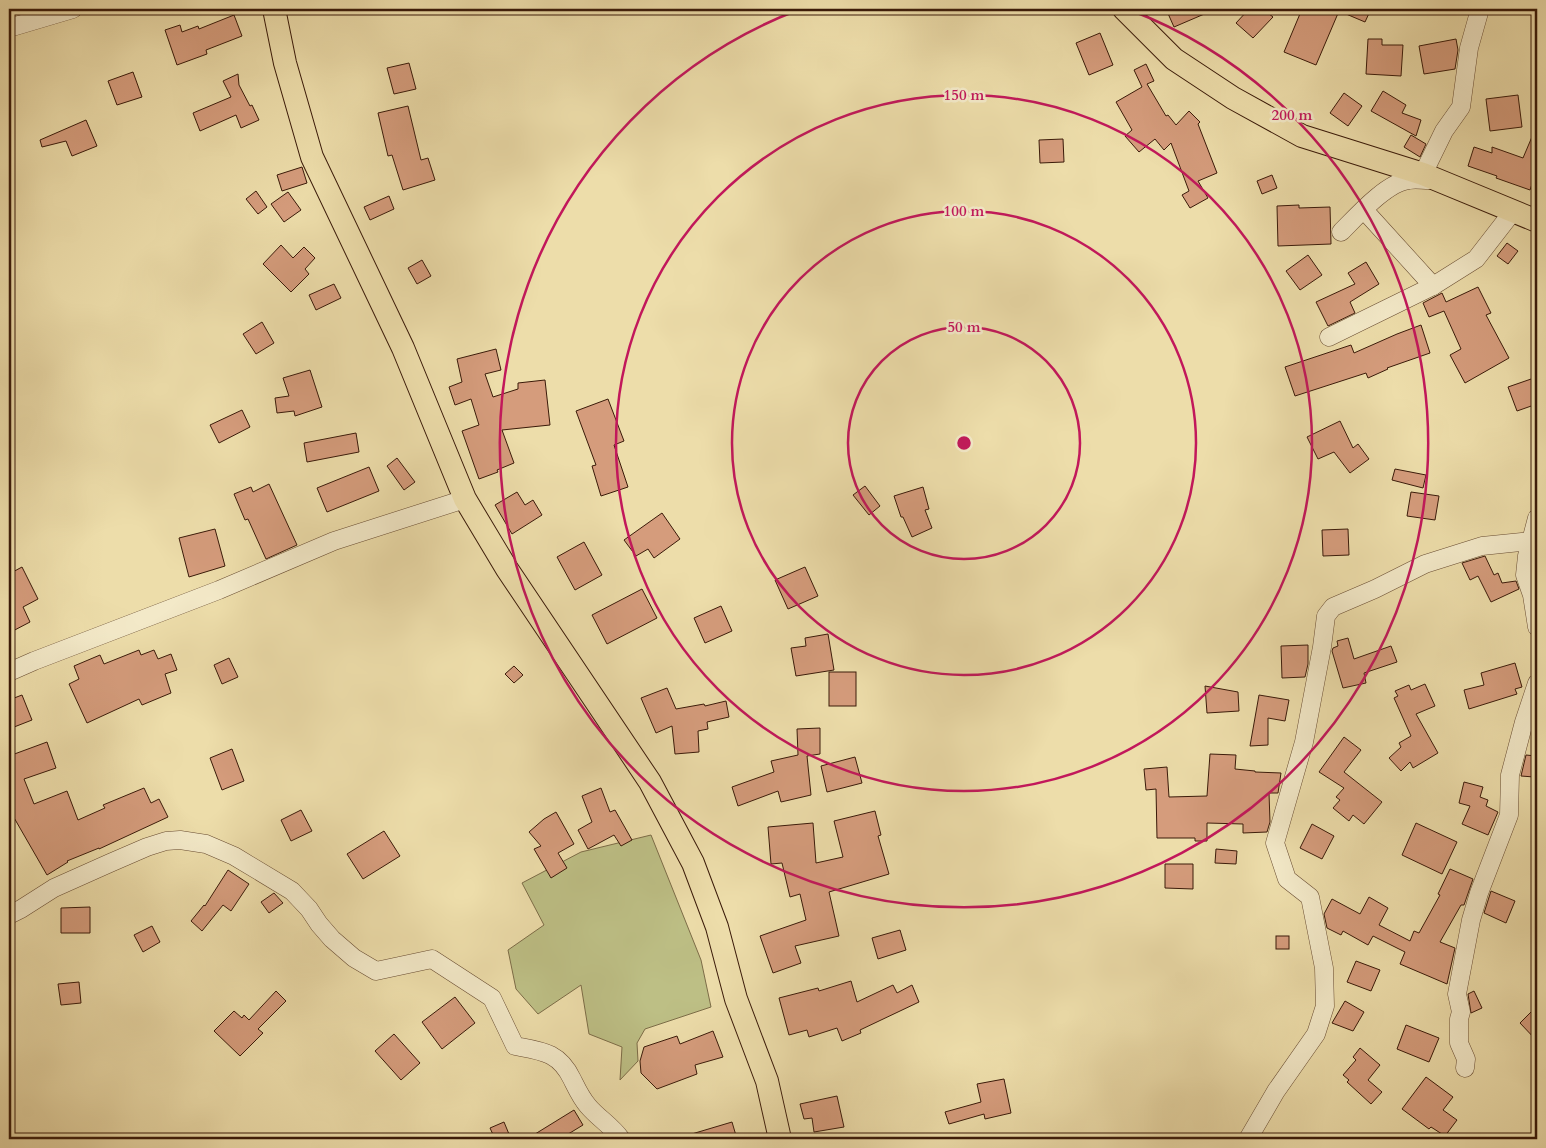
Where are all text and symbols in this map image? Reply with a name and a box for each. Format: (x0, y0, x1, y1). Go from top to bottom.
text: 150 m (944, 85, 985, 105)
text: 200 m (1272, 105, 1313, 125)
text: 100 m (944, 201, 985, 221)
text: 50 m (947, 317, 981, 337)
centre of rings (955, 434, 973, 452)

